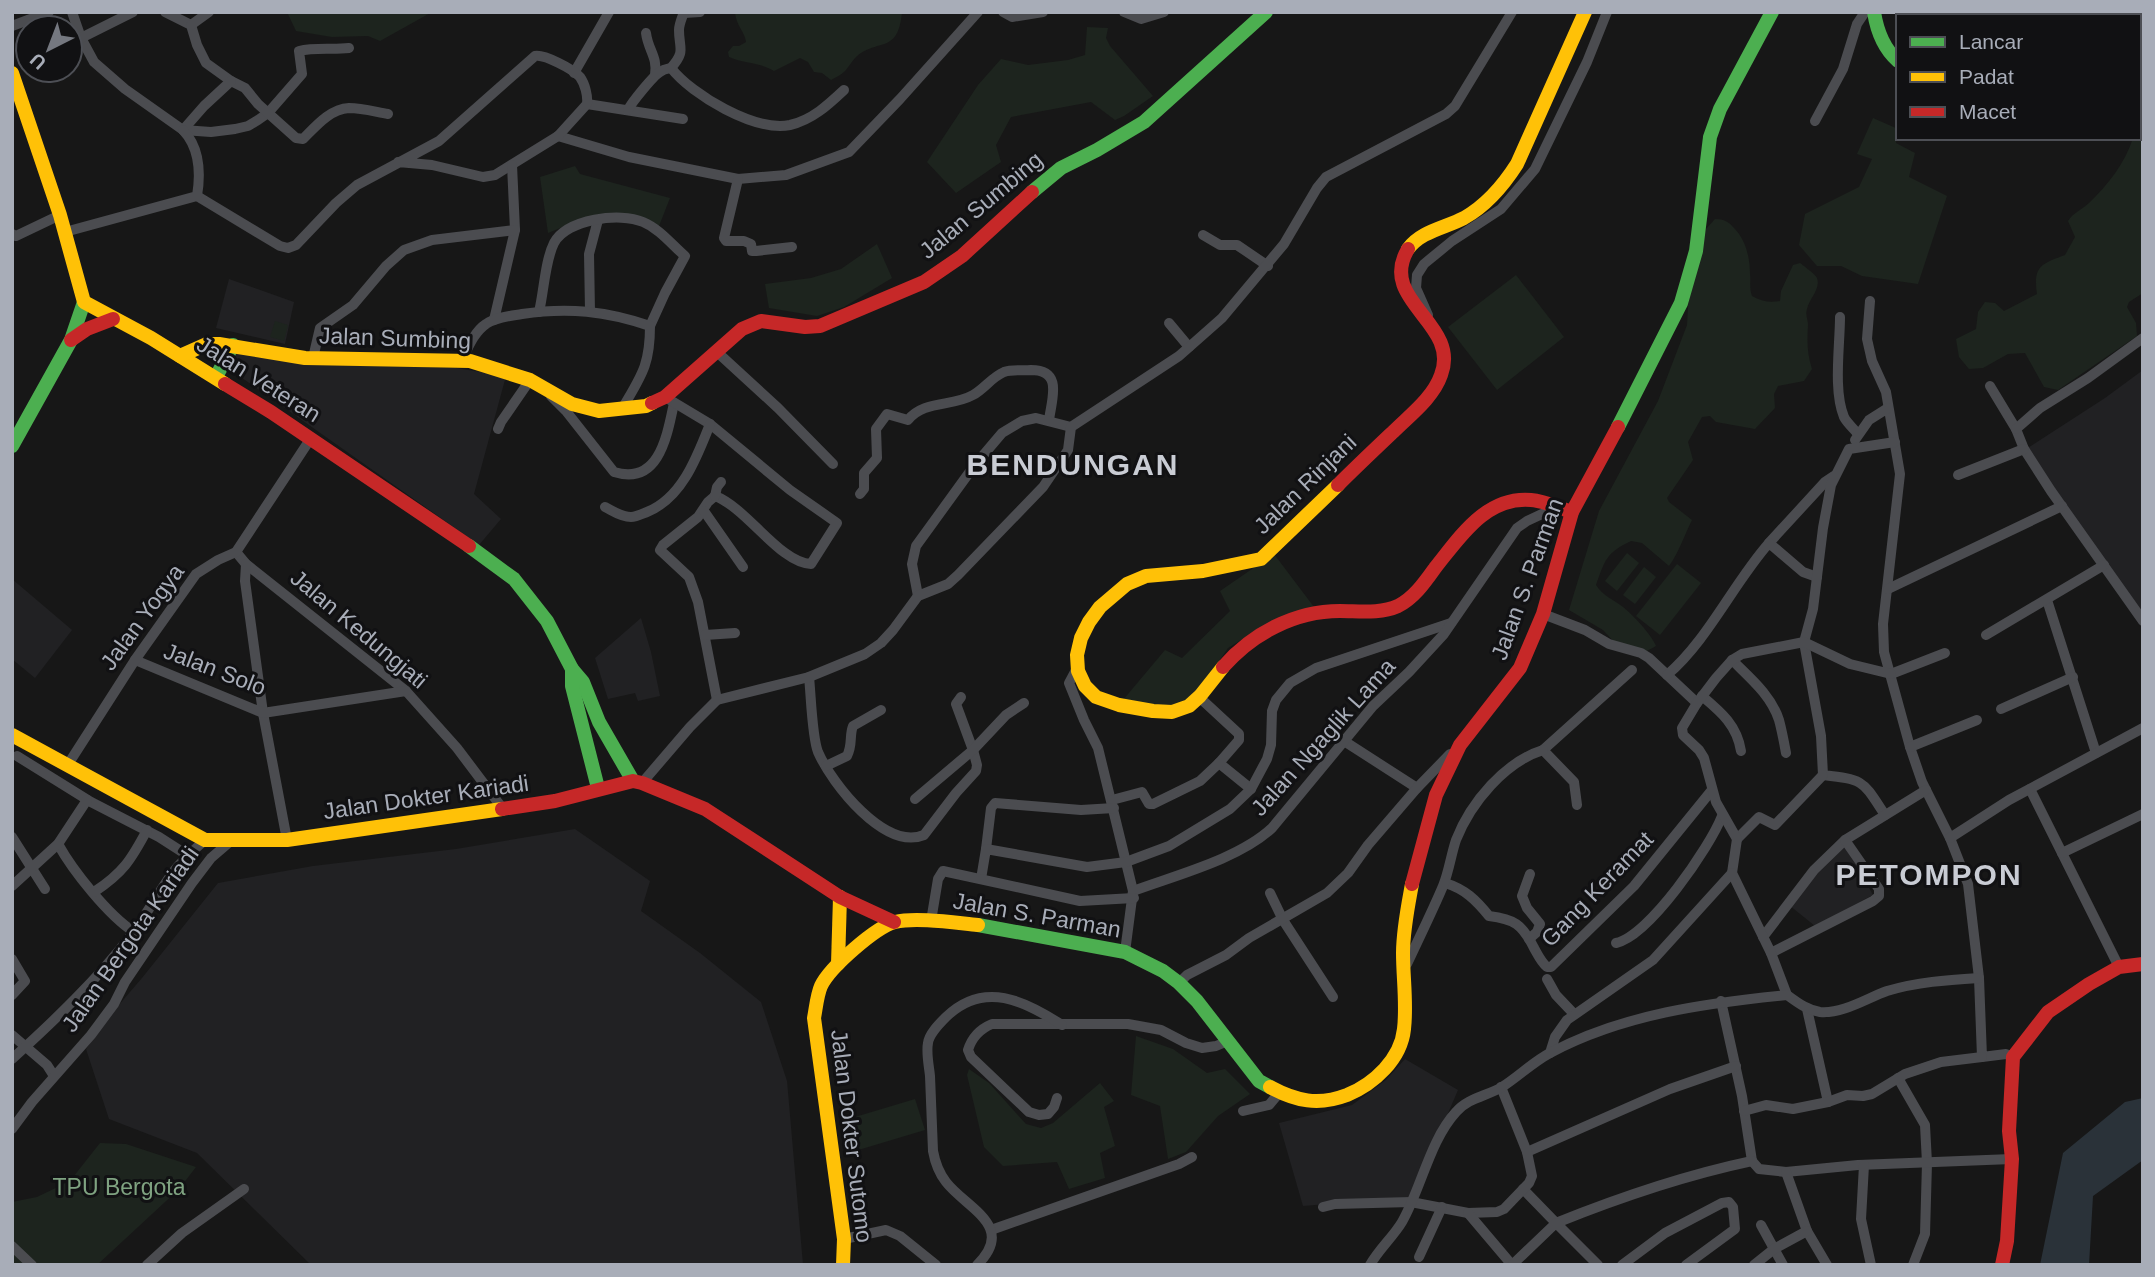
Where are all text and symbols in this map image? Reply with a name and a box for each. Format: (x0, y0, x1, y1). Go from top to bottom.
north arrow (14, 14, 84, 84)
legend (1896, 14, 2141, 140)
text: Lancar (1959, 30, 2023, 53)
text: U (26, 49, 50, 74)
text: Padat (1959, 65, 2014, 88)
text: Macet (1959, 100, 2016, 123)
street label: Jalan Sumbing (914, 146, 1048, 264)
street label: Jalan Sumbing (319, 322, 471, 354)
street label: Jalan Veteran (192, 331, 326, 427)
street label: Jalan Rinjani (1249, 429, 1361, 539)
district label: BENDUNGAN (967, 448, 1180, 481)
street label: Jalan S. Parman (1486, 495, 1568, 663)
street label: Jalan Yogya (95, 559, 189, 675)
street label: Jalan Kedungjati (286, 564, 432, 694)
street label: Jalan Solo (160, 638, 270, 700)
street label: Jalan Ngaglik Lama (1246, 653, 1400, 821)
street label: Jalan Dokter Kariadi (322, 770, 530, 824)
street label: Gang Keramat (1536, 826, 1659, 952)
street label: Jalan Bergota Kariadi (56, 841, 204, 1037)
district label: PETOMPON (1835, 858, 2023, 891)
street label: Jalan S. Parman (951, 887, 1123, 943)
street label: Jalan Dokter Sutomo (826, 1028, 878, 1244)
park label: TPU Bergota (53, 1174, 186, 1200)

